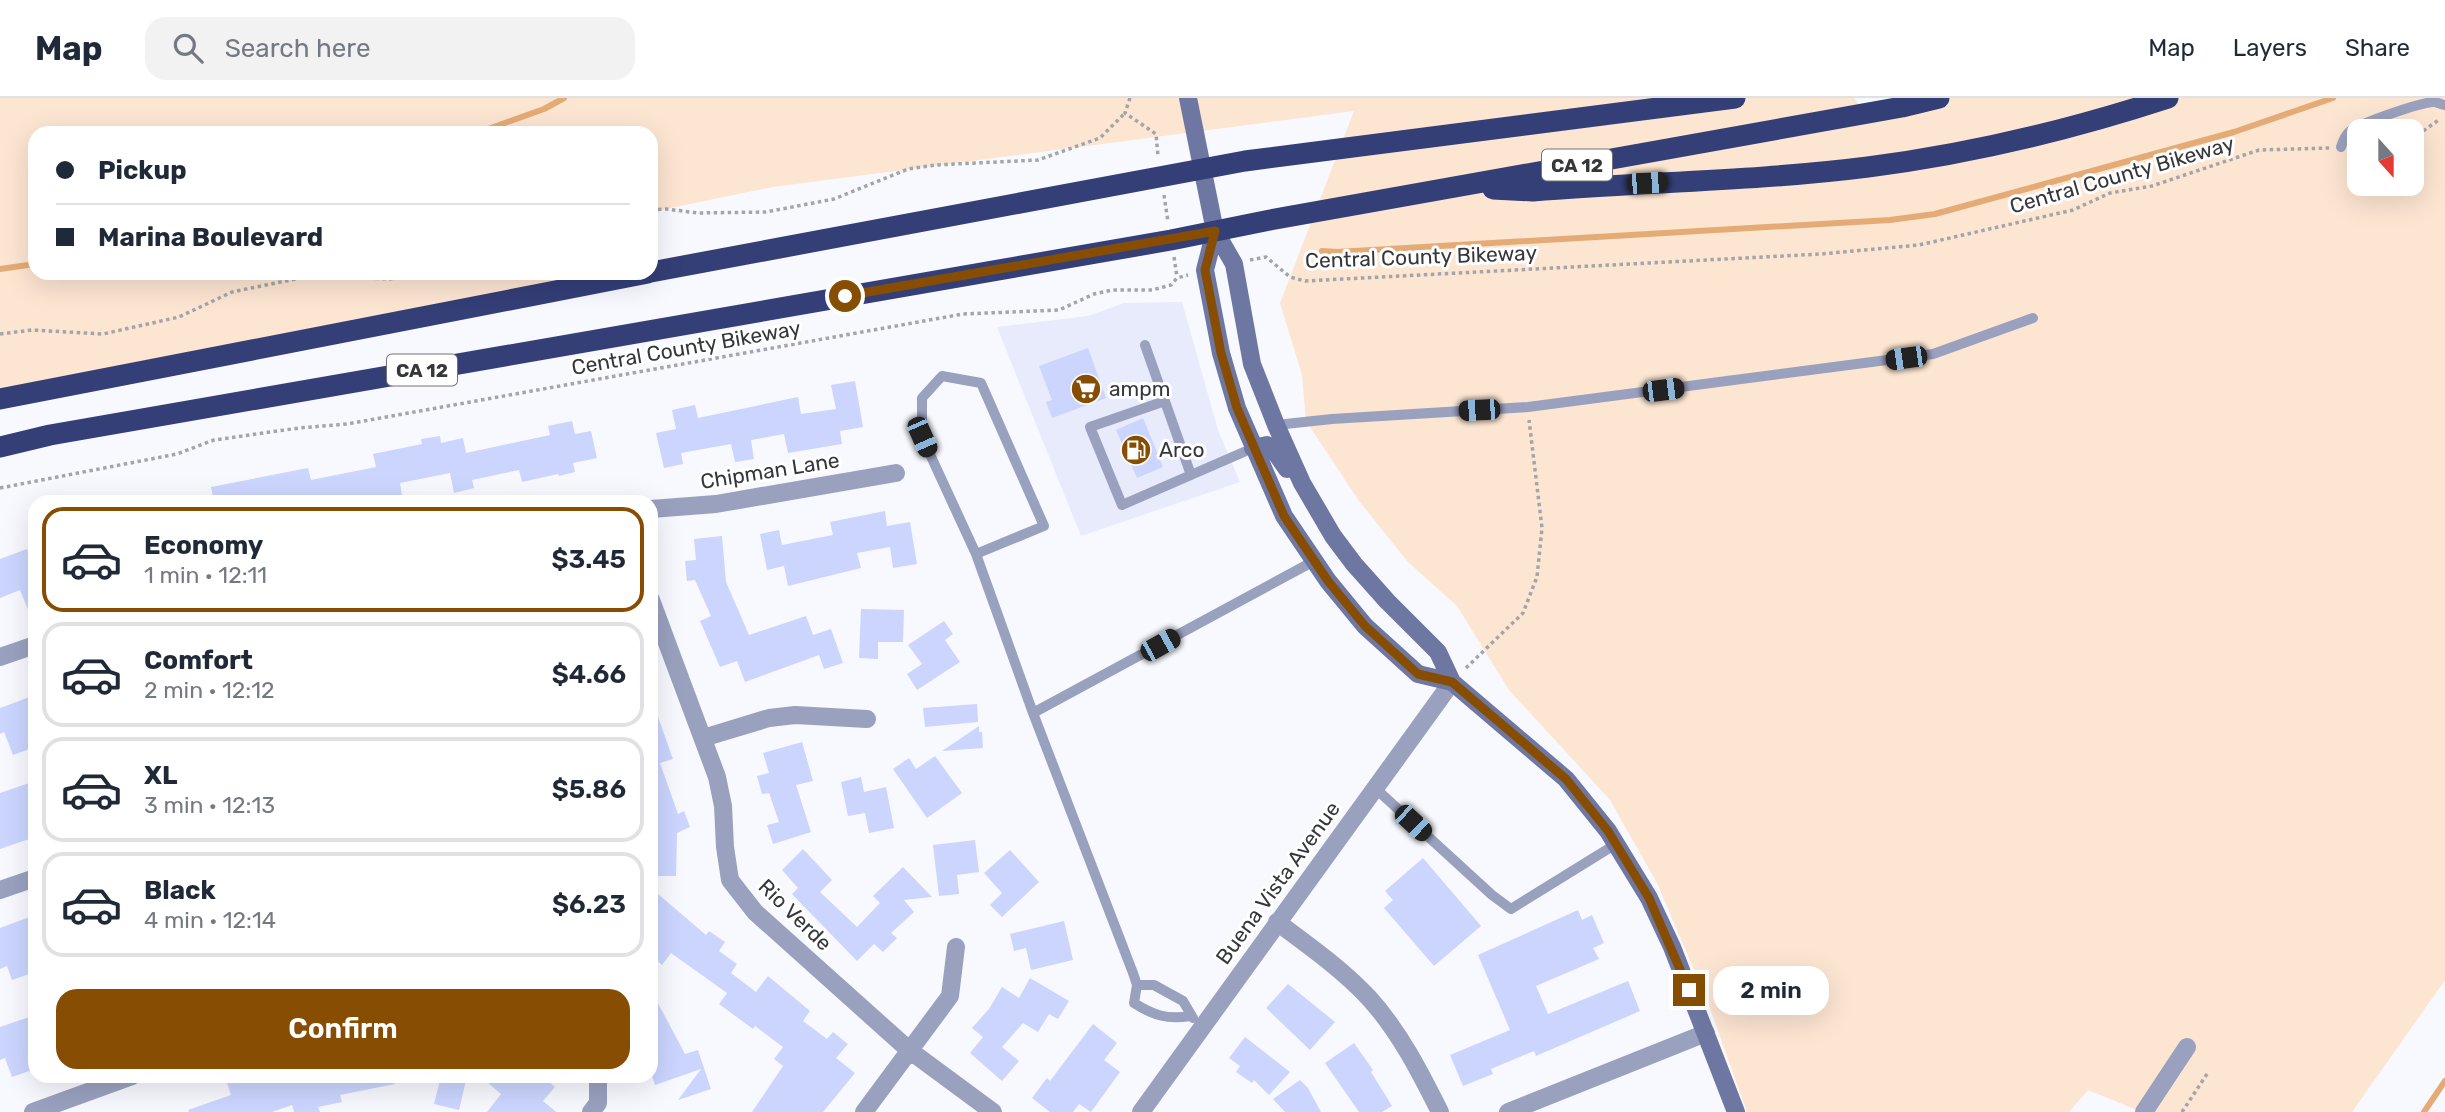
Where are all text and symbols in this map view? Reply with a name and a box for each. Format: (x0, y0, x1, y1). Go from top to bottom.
search box (145, 17, 635, 80)
text: Map (35, 29, 103, 68)
icon: search (169, 29, 207, 67)
text: Search here (225, 33, 370, 64)
text: Map (2148, 34, 2195, 62)
text: Layers (2233, 34, 2307, 62)
text: Share (2345, 34, 2410, 62)
north arrow (2347, 119, 2424, 196)
map controls (2347, 119, 2424, 196)
street label: Central County Bikeway (2007, 130, 2237, 219)
road number: CA 12 (1542, 150, 1612, 180)
text: Pickup (98, 155, 187, 186)
car (1626, 171, 1669, 195)
text: Marina Boulevard (98, 222, 323, 253)
street label: Central County Bikeway (1305, 240, 1538, 273)
route start (829, 280, 861, 312)
street label: Central County Bikeway (569, 315, 803, 380)
car (1884, 345, 1929, 371)
road number: CA 12 (387, 354, 457, 386)
supermarket icon: ampm (1069, 372, 1103, 406)
place label: ampm (1109, 376, 1170, 401)
car (1641, 377, 1686, 403)
car (1458, 398, 1501, 422)
car (904, 414, 941, 460)
fuel station icon: Arco (1119, 433, 1153, 467)
place label: Arco (1159, 437, 1205, 462)
street label: Chipman Lane (699, 447, 841, 494)
icon: car (60, 528, 123, 591)
text: Economy (144, 530, 263, 561)
text: $3.45 (552, 544, 626, 575)
text: 1 min · 12:11 (144, 561, 267, 589)
car (1137, 626, 1184, 664)
icon: car (60, 643, 123, 706)
text: Comfort (144, 645, 253, 676)
text: $4.66 (552, 659, 626, 690)
text: 2 min · 12:12 (144, 676, 275, 704)
icon: car (60, 758, 123, 821)
text: XL (144, 760, 177, 791)
text: $5.86 (552, 774, 626, 805)
text: 3 min · 12:13 (144, 791, 275, 819)
street label: Buena Vista Avenue (1210, 797, 1345, 969)
car (1391, 801, 1436, 845)
icon: car (60, 873, 123, 936)
street label: Rio Verde (754, 874, 837, 956)
text: Black (144, 875, 216, 906)
text: $6.23 (552, 889, 626, 920)
text: 4 min · 12:14 (144, 906, 276, 934)
callout: 2 min (1714, 966, 1829, 1015)
route end (1673, 974, 1705, 1006)
text: 2 min (1740, 976, 1802, 1004)
button: Confirm (56, 989, 630, 1069)

